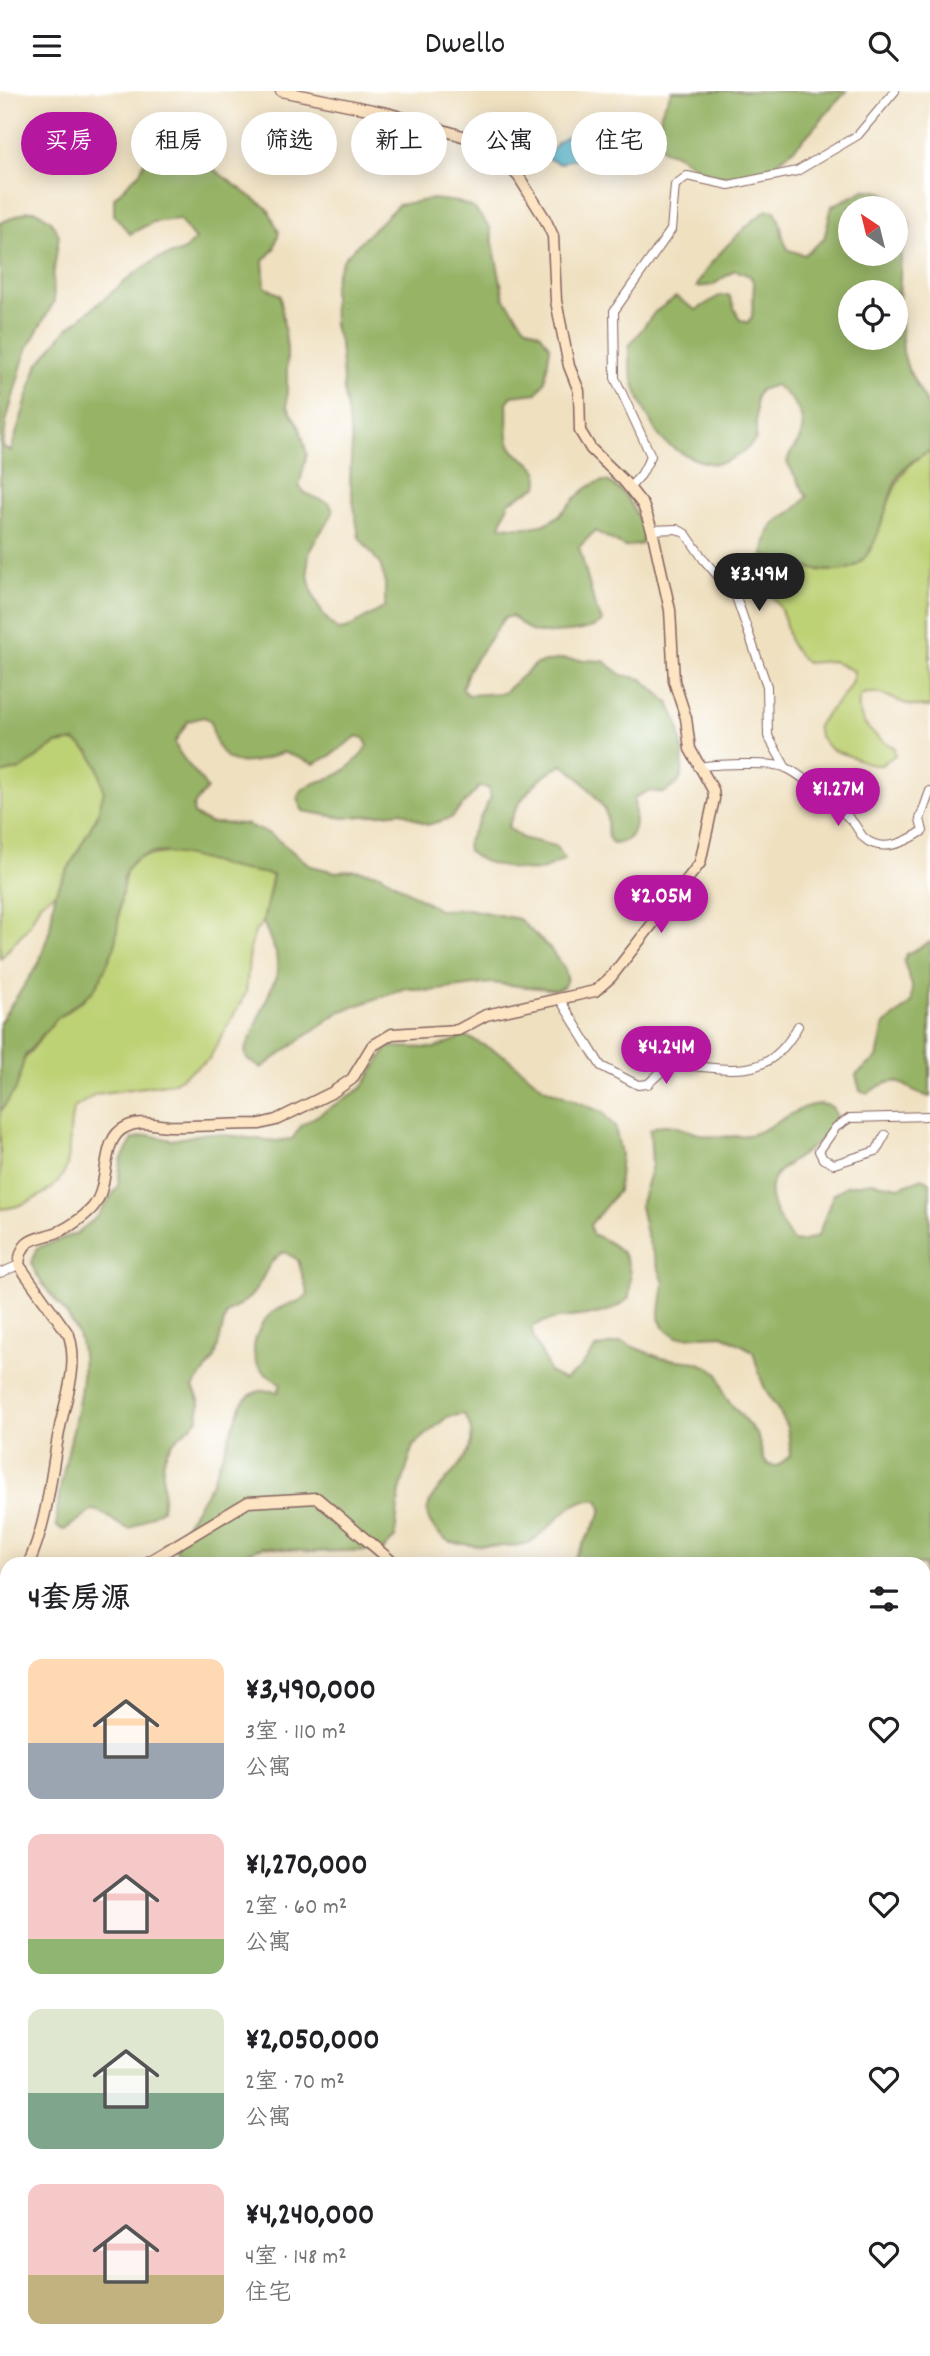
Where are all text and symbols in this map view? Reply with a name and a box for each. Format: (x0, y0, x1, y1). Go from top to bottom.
text: Dwello (425, 23, 505, 69)
icon: menu (28, 27, 66, 65)
icon: search (864, 27, 902, 65)
chip: 买房 (21, 112, 117, 175)
chip: 租房 (131, 112, 227, 175)
chip: 筛选 (241, 112, 337, 175)
chip: 新上 (351, 112, 447, 175)
chip: 公寓 (461, 112, 557, 175)
chip: 住宅 (571, 112, 667, 175)
north arrow (838, 196, 908, 266)
map controls (838, 196, 908, 350)
button: locate (838, 280, 908, 350)
pin: ¥3.49M (702, 553, 816, 613)
text: ¥3.49M (730, 559, 788, 592)
pin: ¥1.27M (781, 769, 895, 828)
text: ¥1.27M (812, 774, 864, 807)
pin: ¥2.05M (604, 875, 718, 935)
text: ¥2.05M (630, 881, 692, 914)
pin: ¥4.24M (609, 1027, 723, 1086)
text: ¥4.24M (637, 1032, 695, 1065)
text: 4套房源 (28, 1580, 130, 1623)
icon: filters (865, 1580, 903, 1618)
text: ¥3,490,000 (245, 1671, 376, 1714)
icon: home (84, 1687, 168, 1771)
icon: heart (865, 1710, 903, 1748)
text: 3室 · 110 m² (245, 1717, 346, 1750)
text: 公寓 (245, 1753, 291, 1786)
text: ¥1,270,000 (245, 1846, 368, 1889)
icon: home (84, 1862, 168, 1946)
icon: heart (865, 1885, 903, 1923)
text: 2室 · 60 m² (245, 1892, 347, 1925)
text: 公寓 (245, 1928, 291, 1961)
text: ¥2,050,000 (245, 2021, 380, 2064)
icon: home (84, 2037, 168, 2121)
icon: heart (865, 2060, 903, 2098)
text: 2室 · 70 m² (245, 2067, 345, 2100)
text: 公寓 (245, 2103, 291, 2136)
text: ¥4,240,000 (245, 2196, 374, 2239)
icon: home (84, 2212, 168, 2296)
icon: heart (865, 2235, 903, 2273)
text: 4室 · 148 m² (245, 2242, 347, 2275)
text: 住宅 (245, 2278, 291, 2311)

